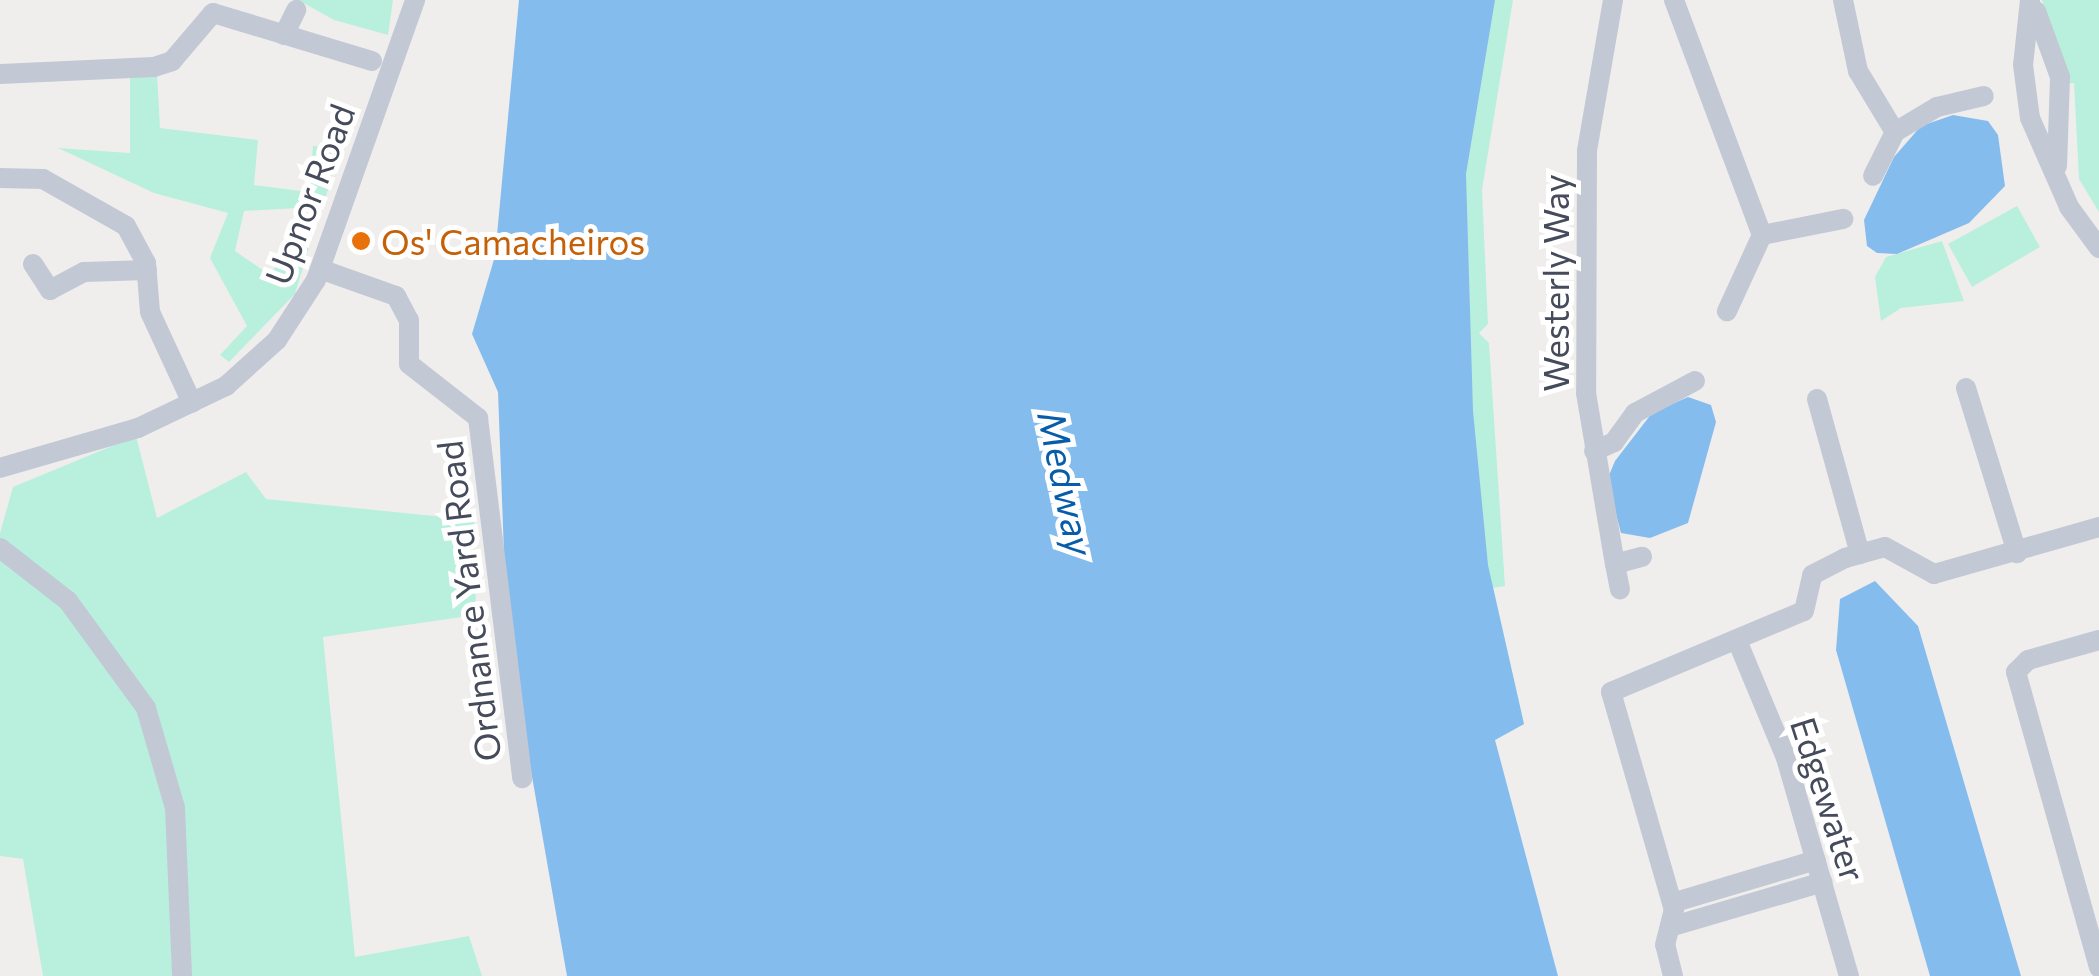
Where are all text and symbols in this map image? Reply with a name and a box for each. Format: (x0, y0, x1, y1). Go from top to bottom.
street label: Upnor Road (255, 98, 363, 290)
street label: Westerly Way (1534, 174, 1576, 392)
place label: Os' Camacheiros (381, 220, 645, 262)
marker: Os' Camacheiros (350, 230, 372, 252)
water label: Medway (1029, 406, 1105, 560)
street label: Ordnance Yard Road (427, 438, 509, 764)
street label: Edgewater (1783, 712, 1875, 886)

